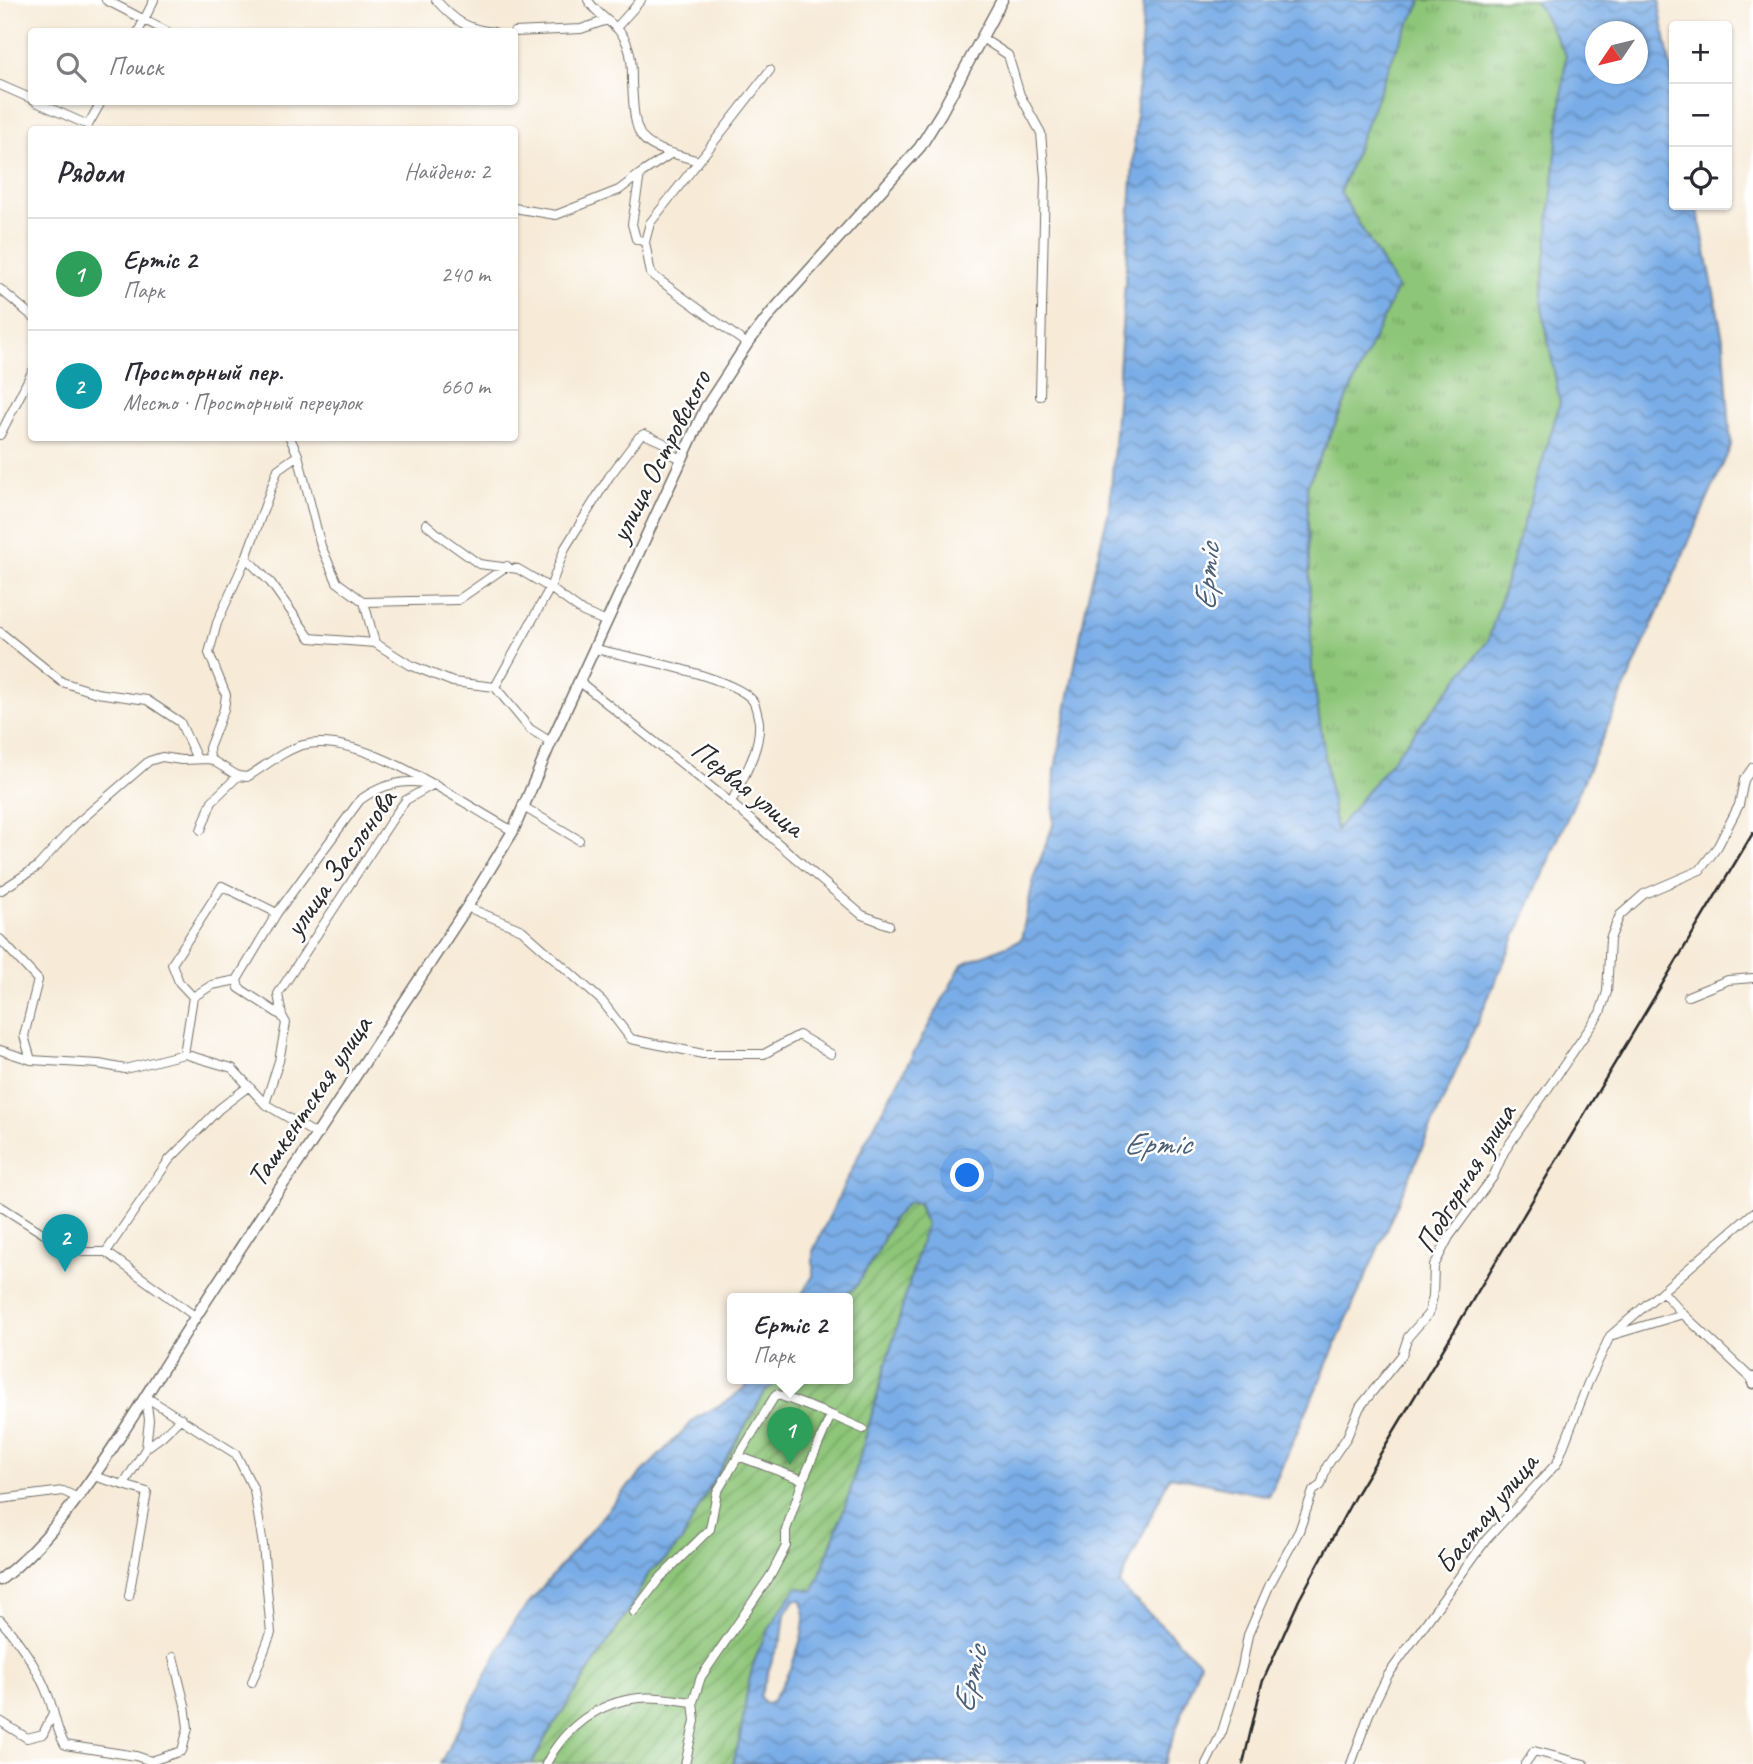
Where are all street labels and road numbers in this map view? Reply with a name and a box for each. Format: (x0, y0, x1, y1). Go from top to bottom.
street label: улица Островского (599, 362, 720, 550)
street label: Первая улица (684, 731, 815, 847)
street label: улица Заслонова (274, 780, 406, 946)
street label: Ташкентская улица (238, 1007, 381, 1194)
street label: Подгорная улица (1406, 1095, 1525, 1259)
street label: Бастау улица (1426, 1443, 1548, 1581)

